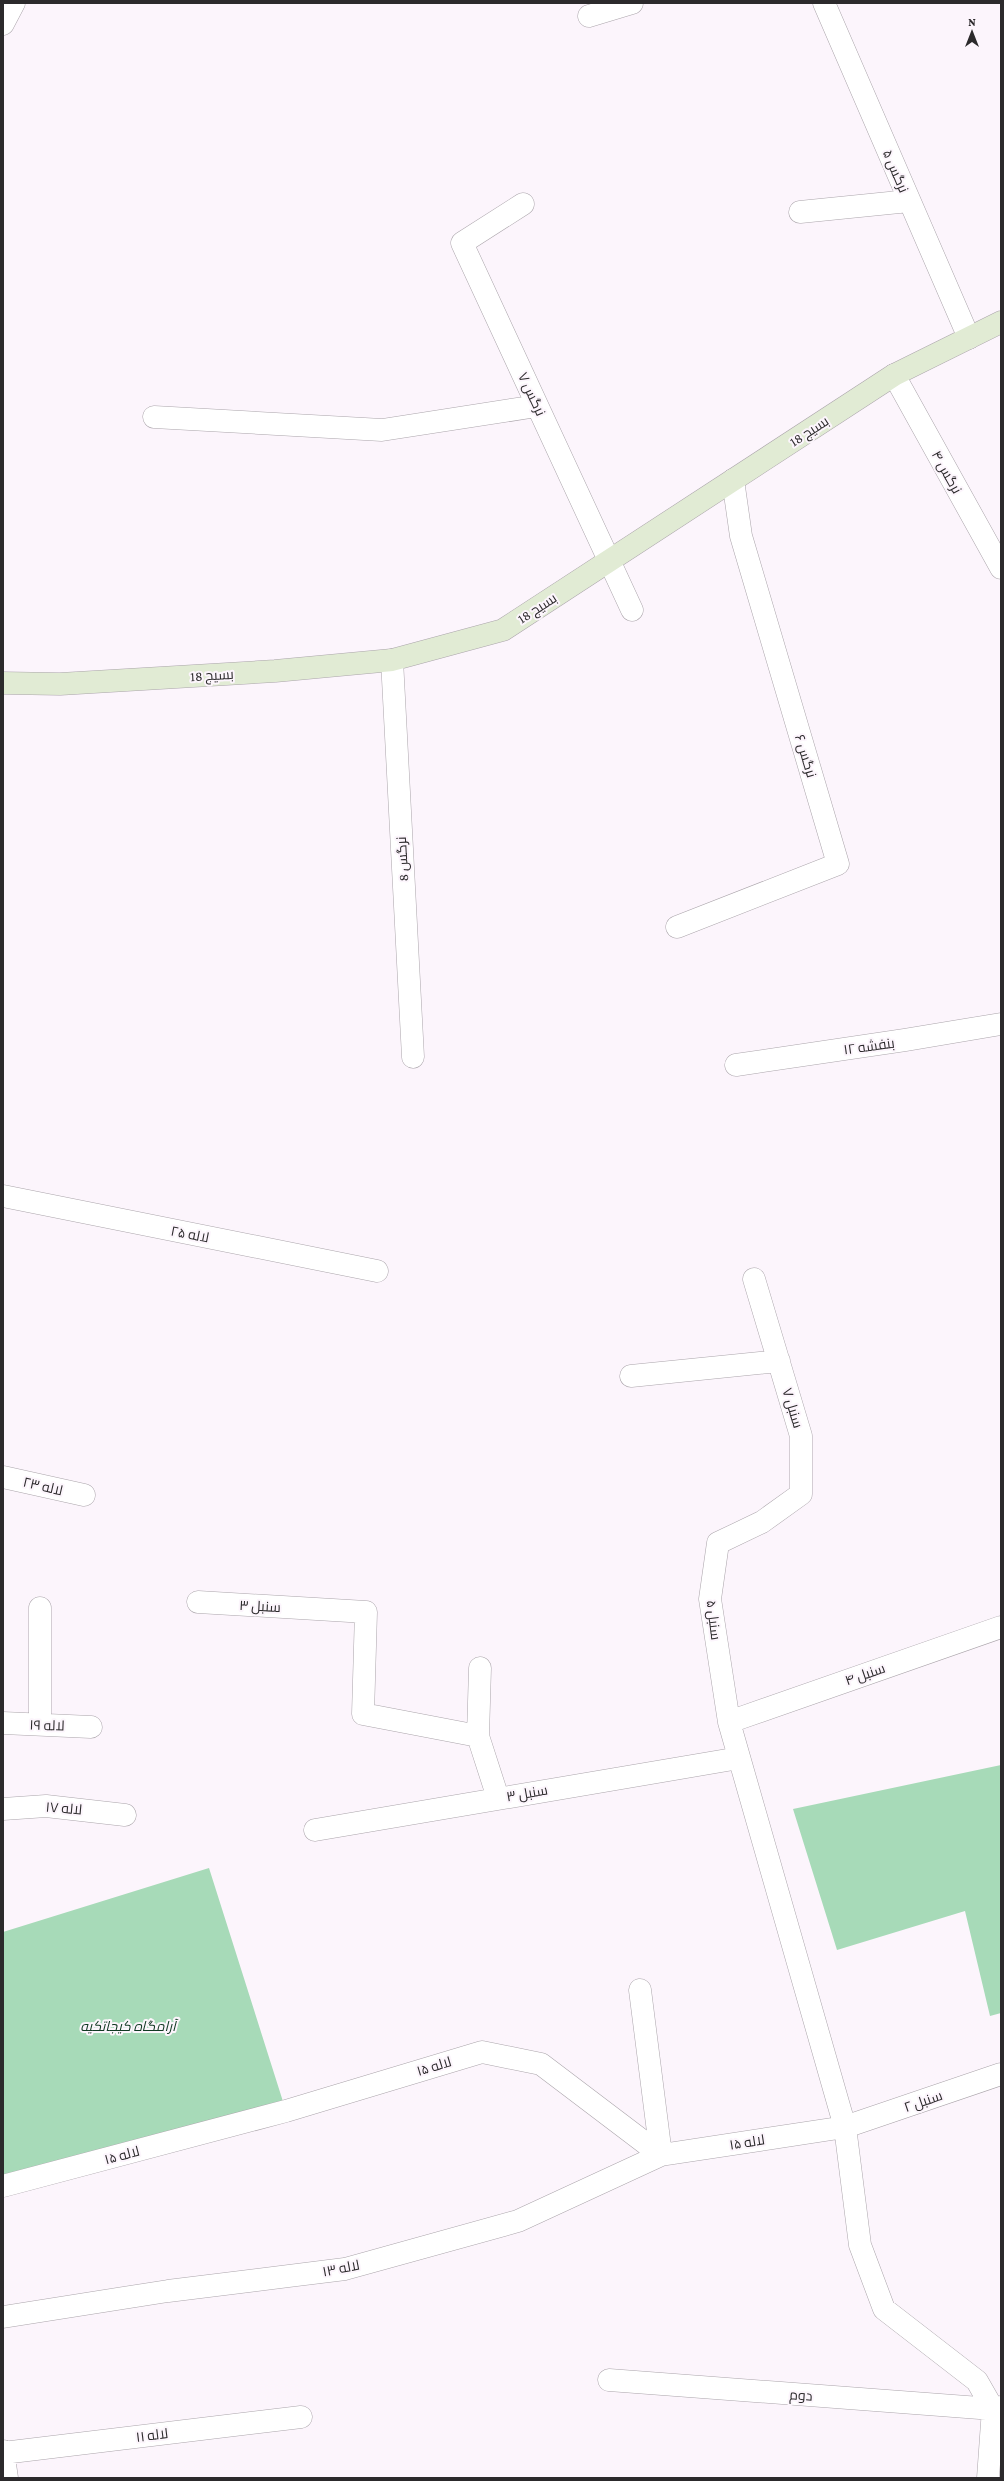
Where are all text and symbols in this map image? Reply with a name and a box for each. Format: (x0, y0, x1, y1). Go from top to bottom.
north arrow (952, 12, 992, 52)
text: N (968, 16, 976, 28)
street label: نرگس ۵ (880, 147, 912, 195)
street label: نرگس ۷ (515, 370, 549, 418)
street label: بسیج 18 (786, 412, 832, 450)
street label: نرگس ۴ (929, 448, 965, 496)
street label: بسیج 18 (514, 589, 560, 627)
street label: بسیج 18 (190, 666, 234, 685)
street label: نرگس ۶ (792, 733, 820, 779)
street label: نرگس 8 (393, 836, 411, 882)
street label: بنفشه ۱۲ (842, 1035, 896, 1057)
street label: لاله ۲۵ (170, 1222, 210, 1246)
street label: سنبل ۷ (779, 1386, 807, 1430)
street label: لاله ۲۳ (21, 1474, 65, 1498)
street label: سنبل ۳ (239, 1597, 281, 1615)
street label: سنبل ۵ (704, 1599, 724, 1641)
street label: سنبل ۴ (843, 1660, 887, 1688)
street label: لاله ۱۹ (29, 1716, 65, 1734)
street label: سنبل ۳ (505, 1782, 549, 1804)
street label: لاله ۱۷ (45, 1798, 83, 1818)
park label: آرامگاه کیجاتکیه (80, 2018, 179, 2035)
street label: لاله ۱۵ (415, 2053, 453, 2079)
street label: سنبل ۲ (902, 2087, 944, 2115)
street label: لاله ۱۵ (728, 2131, 766, 2153)
street label: لاله ۱۵ (103, 2143, 141, 2167)
street label: لاله ۱۳ (321, 2257, 361, 2279)
street label: دوم (789, 2386, 813, 2406)
street label: لاله ۱۱ (135, 2425, 169, 2445)

